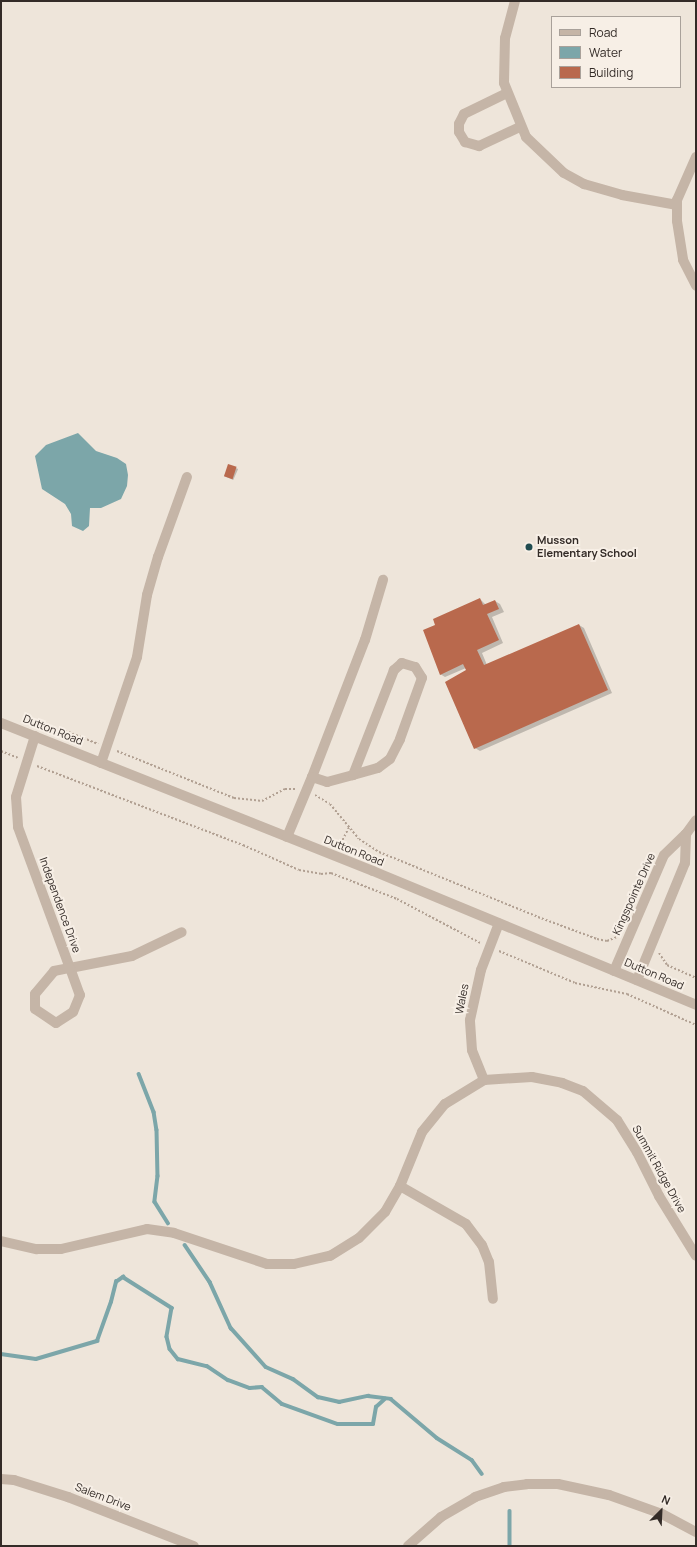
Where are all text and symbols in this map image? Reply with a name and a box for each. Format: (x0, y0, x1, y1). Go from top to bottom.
legend (551, 16, 681, 88)
text: Road (589, 24, 617, 41)
text: Water (589, 44, 622, 61)
text: Building (589, 64, 633, 81)
place label: Musson Elementary School (537, 534, 637, 560)
marker: Musson Elementary School (524, 542, 534, 552)
street label: Dutton Road (21, 712, 85, 748)
street label: Dutton Road (322, 833, 386, 869)
street label: Kingspointe Drive (610, 851, 658, 937)
street label: Independence Drive (37, 855, 83, 955)
street label: Dutton Road (622, 956, 686, 992)
street label: Wales (453, 983, 471, 1015)
street label: Summit Ridge Drive (629, 1123, 689, 1215)
street label: Salem Drive (73, 1480, 133, 1514)
north arrow (641, 1491, 681, 1531)
text: N (659, 1491, 673, 1508)

